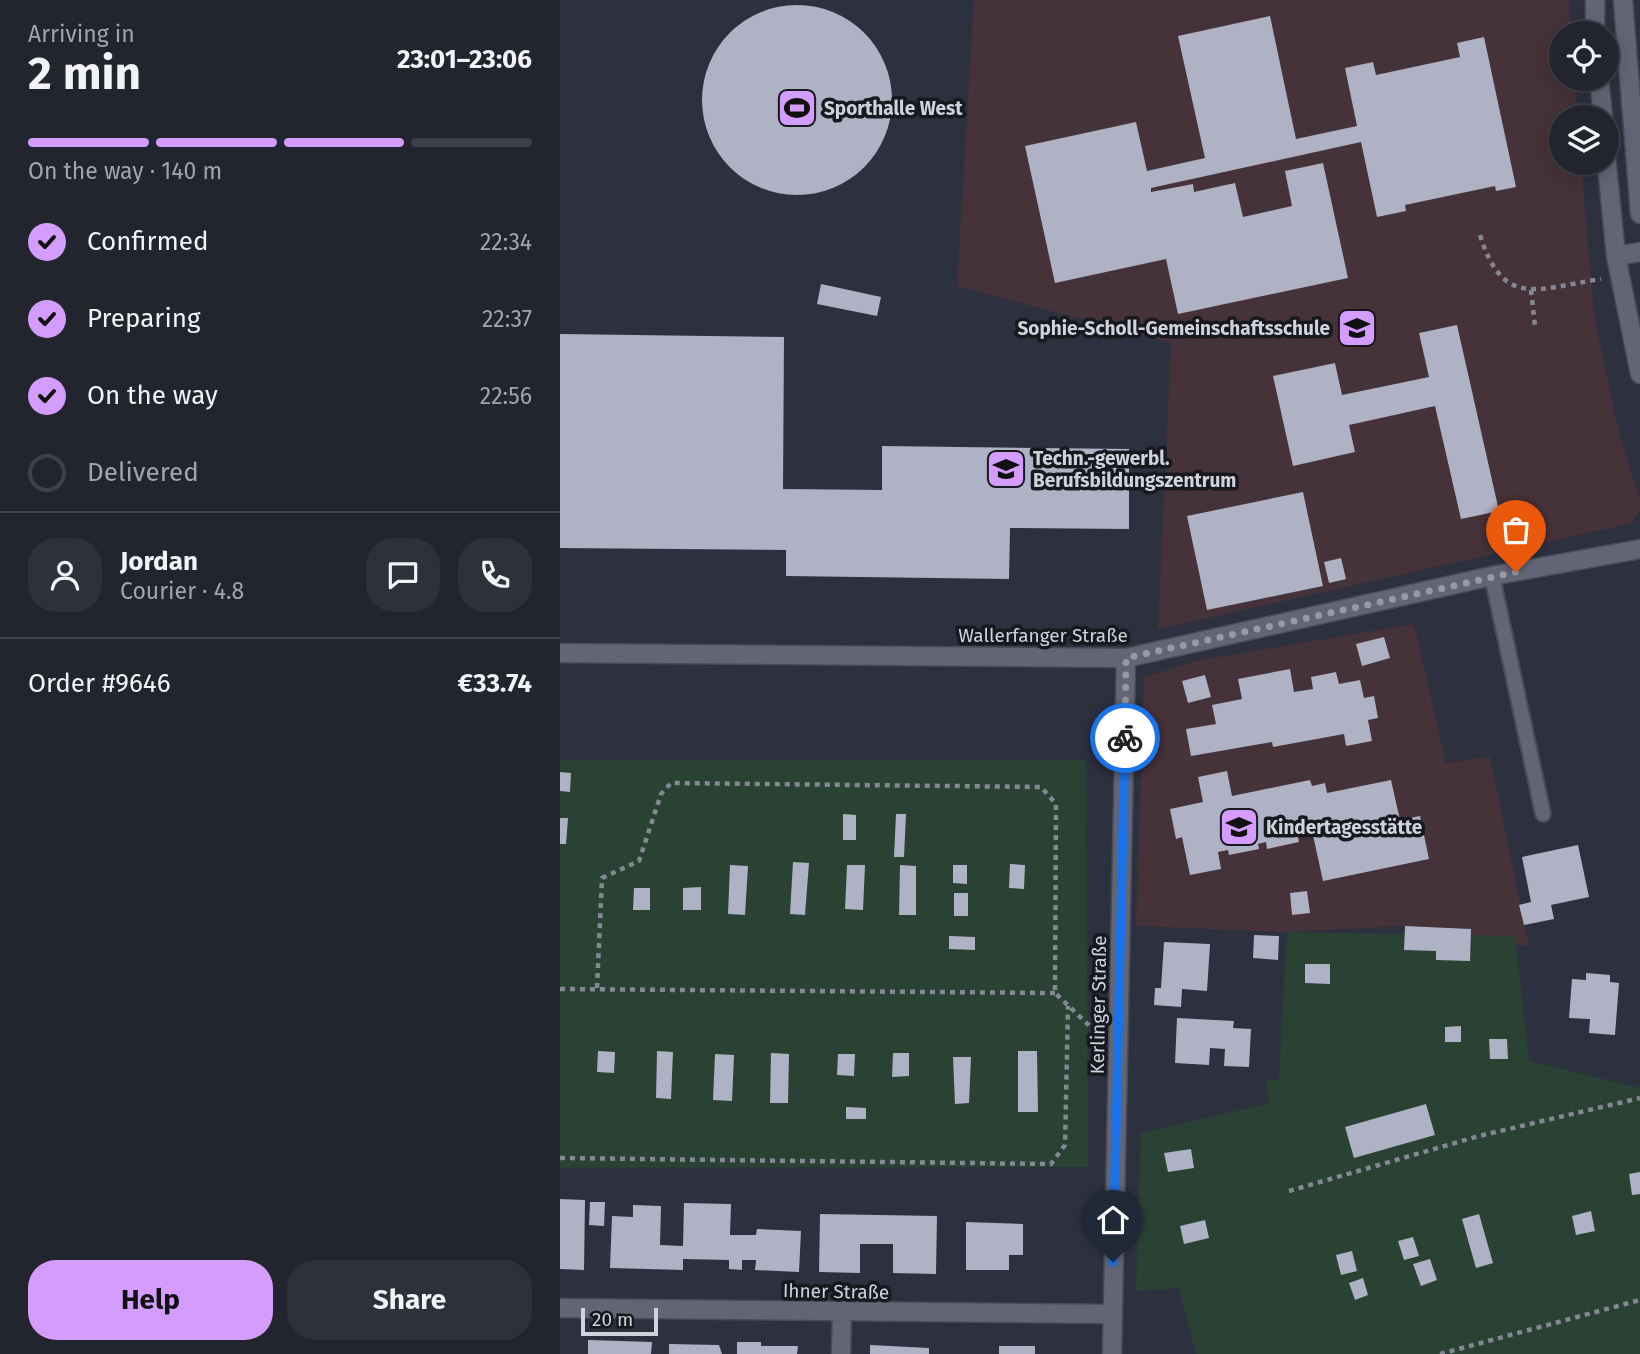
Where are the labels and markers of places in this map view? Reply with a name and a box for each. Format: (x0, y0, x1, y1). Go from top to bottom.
sports icon: Sporthalle West (776, 87, 818, 129)
place label: Sporthalle West (824, 97, 963, 120)
school or university icon: Sophie-Scholl-Gemeinschaftsschule (1336, 307, 1378, 349)
place label: Sophie-Scholl-Gemeinschaftsschule (1017, 317, 1330, 340)
place label: Techn.-gewerbl. Berufsbildungszentrum (1033, 447, 1236, 492)
school or university icon: Techn.-gewerbl. Berufsbildungszentrum (985, 448, 1027, 490)
pin (1486, 500, 1546, 572)
school or university icon: Kindertagesstätte (1218, 806, 1260, 848)
place label: Kindertagesstätte (1266, 816, 1422, 839)
pin (1083, 1190, 1143, 1262)

